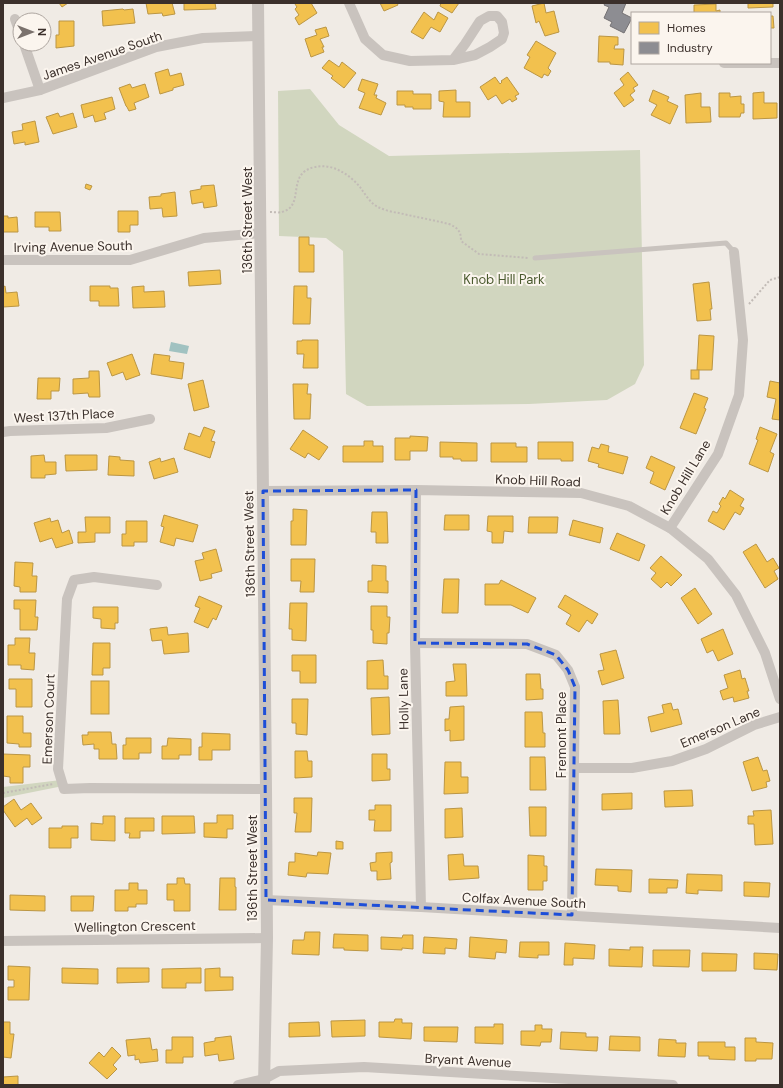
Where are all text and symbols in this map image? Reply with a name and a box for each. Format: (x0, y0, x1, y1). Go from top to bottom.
north arrow (12, 12, 52, 52)
legend (631, 12, 771, 64)
text: Homes (667, 20, 706, 36)
street label: James Avenue South (40, 27, 164, 84)
text: N (35, 28, 49, 36)
text: Industry (667, 40, 713, 56)
street label: 136th Street West (239, 167, 256, 273)
street label: Irving Avenue South (13, 237, 133, 256)
park label: Knob Hill Park (463, 271, 545, 288)
street label: West 137th Place (13, 404, 115, 427)
street label: Knob Hill Lane (656, 437, 714, 518)
street label: Knob Hill Road (495, 471, 581, 490)
street label: 136th Street West (240, 490, 259, 598)
street label: Holly Lane (394, 668, 413, 730)
street label: Emerson Court (38, 673, 59, 765)
street label: Fremont Place (553, 692, 570, 778)
street label: Emerson Lane (678, 703, 763, 752)
street label: 136th Street West (244, 815, 261, 921)
street label: Colfax Avenue South (462, 889, 586, 912)
street label: Wellington Crescent (74, 917, 196, 936)
street label: Bryant Avenue (424, 1050, 512, 1071)

